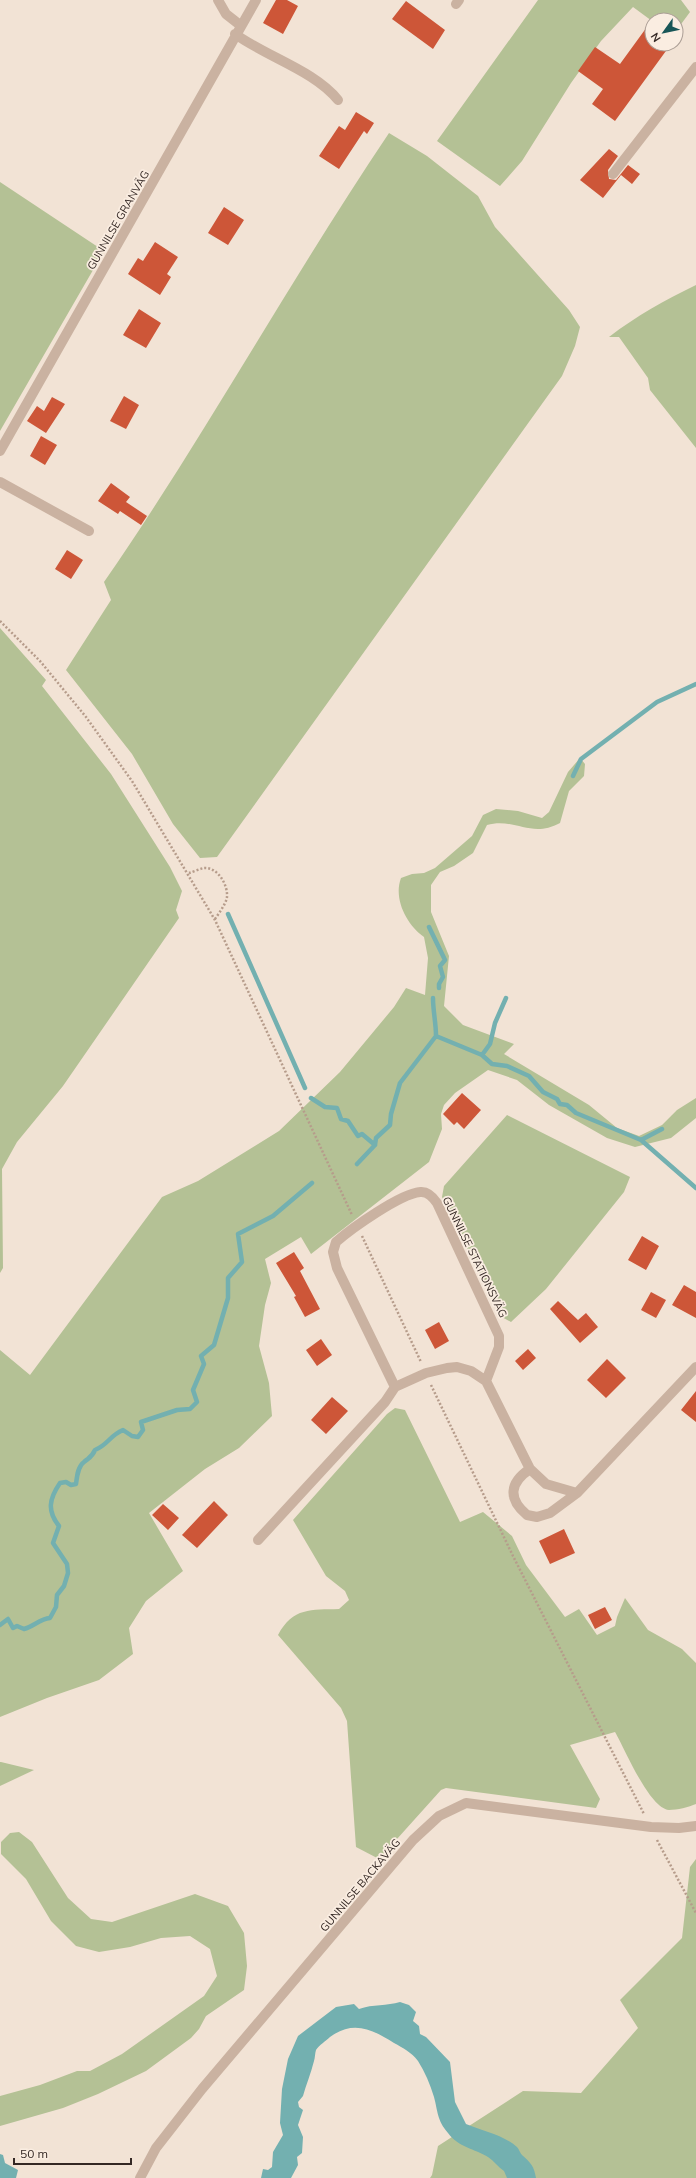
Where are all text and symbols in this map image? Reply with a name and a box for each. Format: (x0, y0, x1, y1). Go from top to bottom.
north arrow (644, 12, 684, 52)
text: N (647, 30, 664, 45)
street label: GUNNILSE GRANVÄG (84, 168, 152, 272)
street label: GUNNILSE STATIONSVÄG (440, 1194, 510, 1320)
street label: GUNNILSE BACKAVÄG (317, 1836, 403, 1934)
scale bar (14, 2140, 131, 2166)
text: 50 m (20, 2146, 48, 2161)

